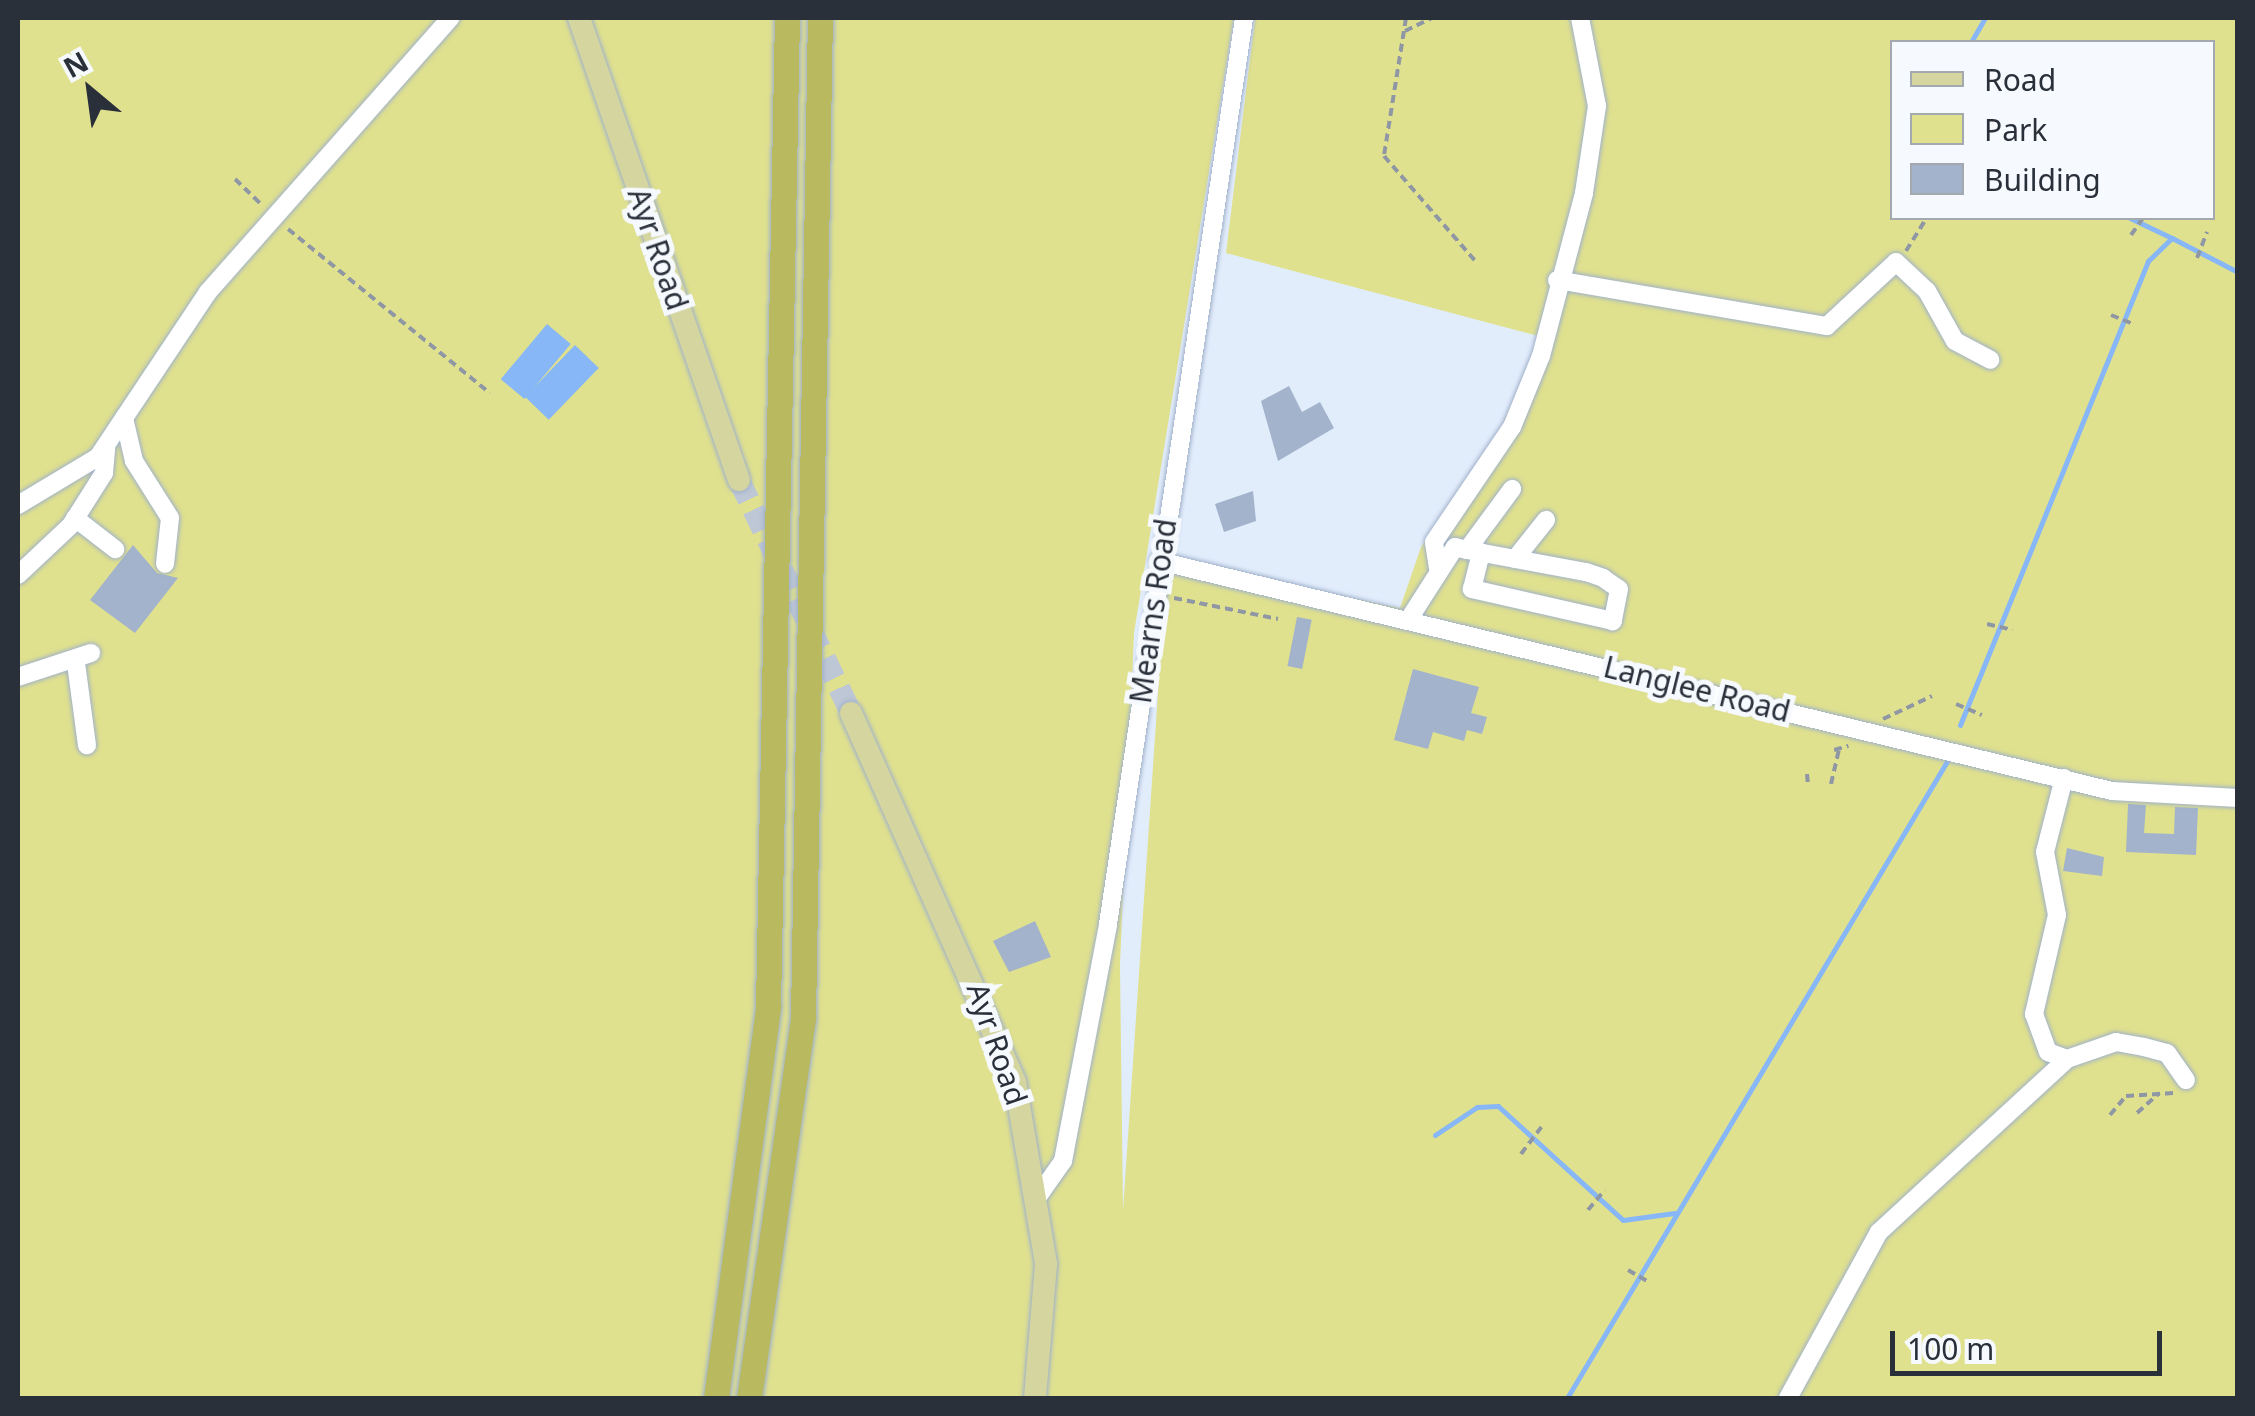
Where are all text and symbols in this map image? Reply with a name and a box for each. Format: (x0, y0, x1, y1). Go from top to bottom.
north arrow (40, 40, 140, 140)
legend (1890, 40, 2215, 220)
text: N (56, 42, 95, 86)
text: Road (1984, 59, 2056, 100)
text: Park (1984, 109, 2047, 150)
text: Building (1984, 159, 2101, 200)
street label: Ayr Road (620, 183, 696, 315)
street label: Mearns Road (1122, 516, 1184, 706)
street label: Langlee Road (1600, 648, 1794, 730)
street label: Ayr Road (959, 978, 1035, 1110)
scale bar (1895, 1311, 2168, 1373)
text: 100 m (1907, 1328, 1994, 1369)

